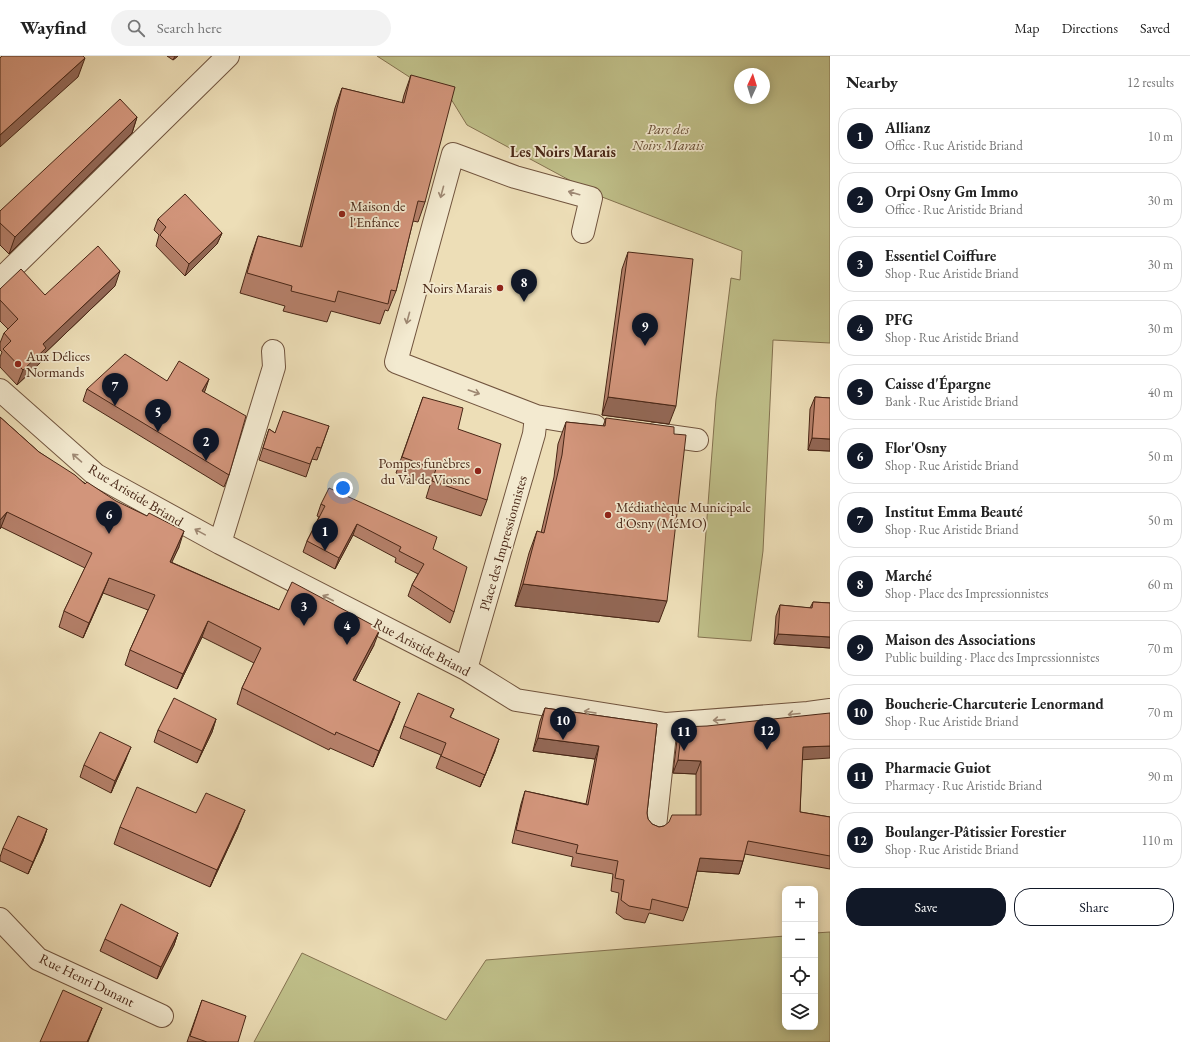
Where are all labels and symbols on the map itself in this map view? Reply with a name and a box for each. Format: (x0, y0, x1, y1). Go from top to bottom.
north arrow (734, 68, 770, 104)
park label: Parc des Noirs Marais (631, 120, 704, 154)
district label: Les Noirs Marais (510, 142, 616, 161)
one-way arrow (438, 185, 445, 198)
one-way arrow (567, 189, 580, 196)
place label: Maison de l'Enfance (350, 197, 406, 231)
marker: Maison de l'Enfance (337, 209, 347, 219)
pin: 8 (511, 269, 537, 302)
place label: Noirs Marais (422, 279, 492, 297)
marker: Noirs Marais (495, 283, 505, 293)
one-way arrow (404, 311, 411, 324)
pin: 9 (632, 313, 658, 346)
place label: Aux Délices Normands (25, 347, 91, 381)
marker: Aux Délices Normands (13, 359, 23, 369)
pin: 7 (102, 373, 128, 406)
one-way arrow (468, 389, 481, 396)
pin: 5 (145, 399, 171, 432)
pin: 2 (193, 428, 219, 461)
one-way arrow (72, 454, 82, 463)
place label: Pompes funèbres du Val de Viosne (379, 454, 471, 488)
street label: Rue Aristide Briand (85, 460, 187, 531)
marker: Pompes funèbres du Val de Viosne (473, 466, 483, 476)
street label: Place des Impressionnistes (475, 473, 531, 613)
your location (333, 478, 353, 498)
place label: Médiathèque Municipale d'Osny (MéMO) (616, 498, 751, 532)
pin: 6 (96, 501, 122, 534)
marker: Médiathèque Municipale d'Osny (MéMO) (603, 510, 613, 520)
pin: 1 (312, 518, 338, 551)
one-way arrow (194, 528, 206, 536)
pin: 3 (291, 593, 317, 626)
one-way arrow (322, 594, 334, 602)
pin: 4 (334, 612, 360, 645)
street label: Rue Aristide Briand (370, 614, 474, 681)
pin: 10 (550, 707, 576, 740)
one-way arrow (584, 708, 597, 716)
one-way arrow (788, 711, 801, 718)
one-way arrow (713, 717, 726, 724)
pin: 12 (754, 717, 780, 750)
pin: 11 (671, 718, 697, 751)
street label: Rue Henri Dunant (37, 949, 138, 1011)

